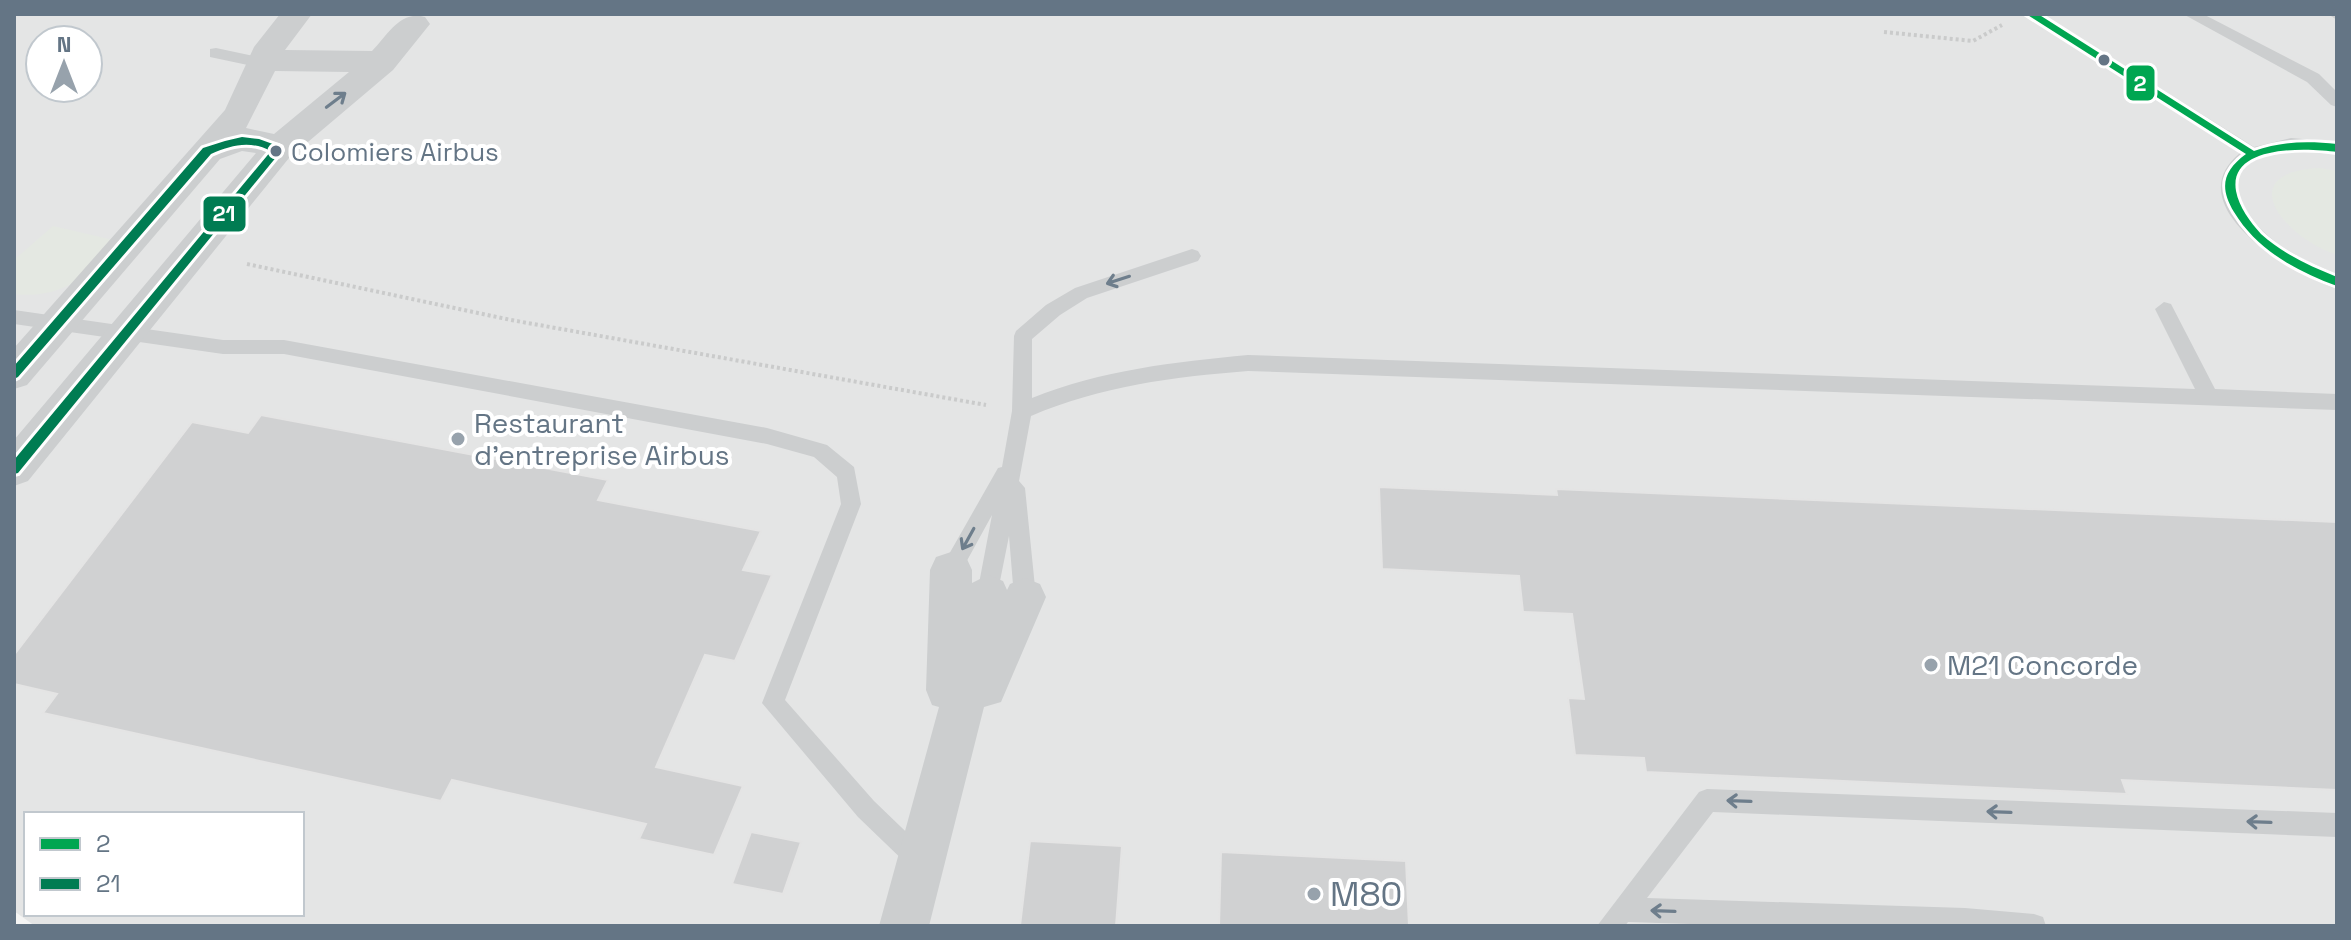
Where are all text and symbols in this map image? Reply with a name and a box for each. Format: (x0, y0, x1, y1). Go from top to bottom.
north arrow (24, 24, 104, 104)
text: N (57, 30, 71, 58)
unlabelled marker (2096, 52, 2112, 68)
line badge: 2 (2125, 64, 2156, 102)
text: 2 (2133, 69, 2147, 97)
one-way arrow (325, 91, 346, 108)
place label: Colomiers Airbus (291, 135, 499, 169)
marker: Colomiers Airbus (268, 143, 284, 159)
line badge: 21 (202, 195, 247, 233)
text: 21 (212, 199, 236, 227)
one-way arrow (1106, 274, 1131, 289)
place label: Restaurant d'entreprise Airbus (474, 405, 730, 473)
marker: Restaurant d'entreprise Airbus (449, 430, 467, 448)
one-way arrow (960, 527, 976, 550)
place label: M21 Concorde (1947, 647, 2138, 683)
marker: M21 Concorde (1922, 656, 1940, 674)
one-way arrow (1726, 794, 1753, 809)
one-way arrow (1986, 804, 2013, 819)
legend (24, 812, 304, 916)
one-way arrow (2246, 814, 2273, 829)
text: 2 (96, 828, 110, 859)
text: 21 (96, 868, 121, 899)
place label: M80 (1330, 873, 1402, 916)
marker: M80 (1305, 885, 1323, 903)
one-way arrow (1650, 903, 1677, 918)

